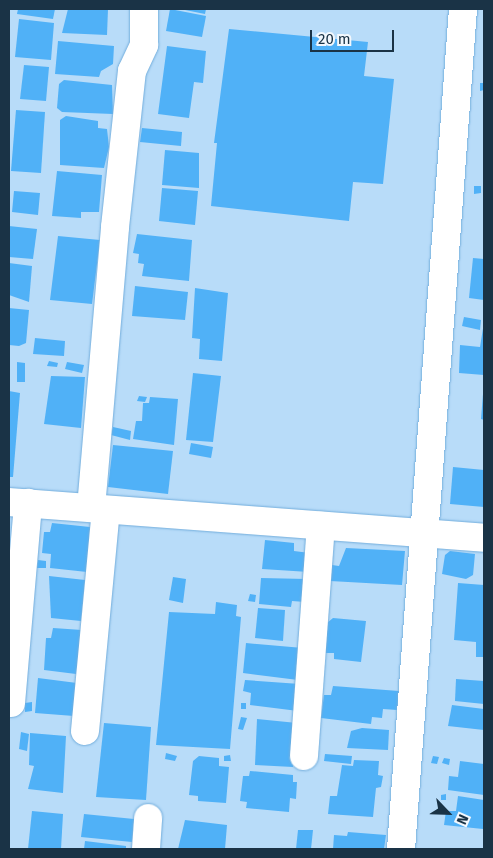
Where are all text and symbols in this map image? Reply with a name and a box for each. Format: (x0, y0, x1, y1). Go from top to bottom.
scale bar (313, 20, 397, 52)
text: 20 m (318, 30, 351, 48)
north arrow (423, 788, 473, 838)
text: N (453, 812, 472, 827)

